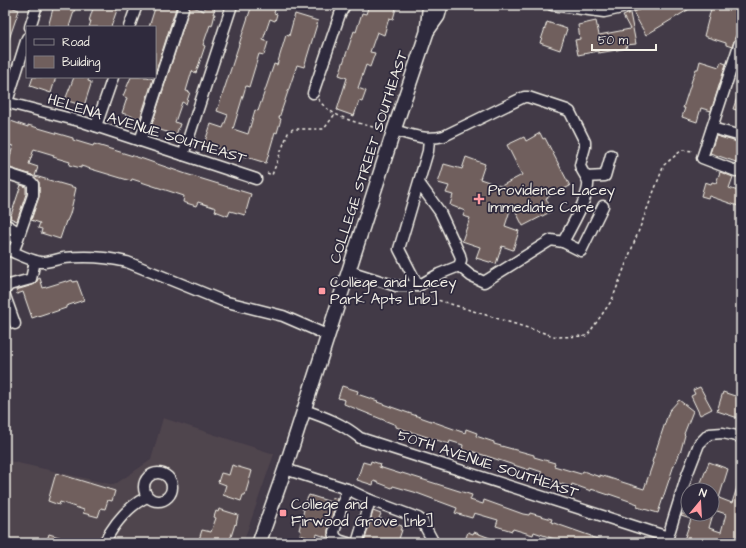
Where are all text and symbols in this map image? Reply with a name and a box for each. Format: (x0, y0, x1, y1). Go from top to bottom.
legend (26, 26, 156, 78)
scale bar (592, 26, 656, 52)
text: 50 m (598, 32, 629, 49)
text: Road (62, 34, 90, 51)
street label: COLLEGE STREET SOUTHEAST (325, 47, 414, 266)
text: Building (62, 54, 100, 72)
street label: HELENA AVENUE SOUTHEAST (45, 89, 250, 169)
place label: Providence Lacey Immediate Care (488, 180, 615, 218)
marker: Providence Lacey Immediate Care (473, 193, 485, 205)
place label: College and Lacey Park Apts [nb] (330, 272, 456, 310)
marker: College and Lacey Park Apts [nb] (317, 286, 327, 296)
street label: 50TH AVENUE SOUTHEAST (395, 425, 582, 503)
north arrow (680, 482, 720, 522)
text: N (697, 485, 709, 501)
place label: College and Firwood Grove [nb] (291, 494, 434, 532)
marker: College and Firwood Grove [nb] (278, 508, 288, 518)

